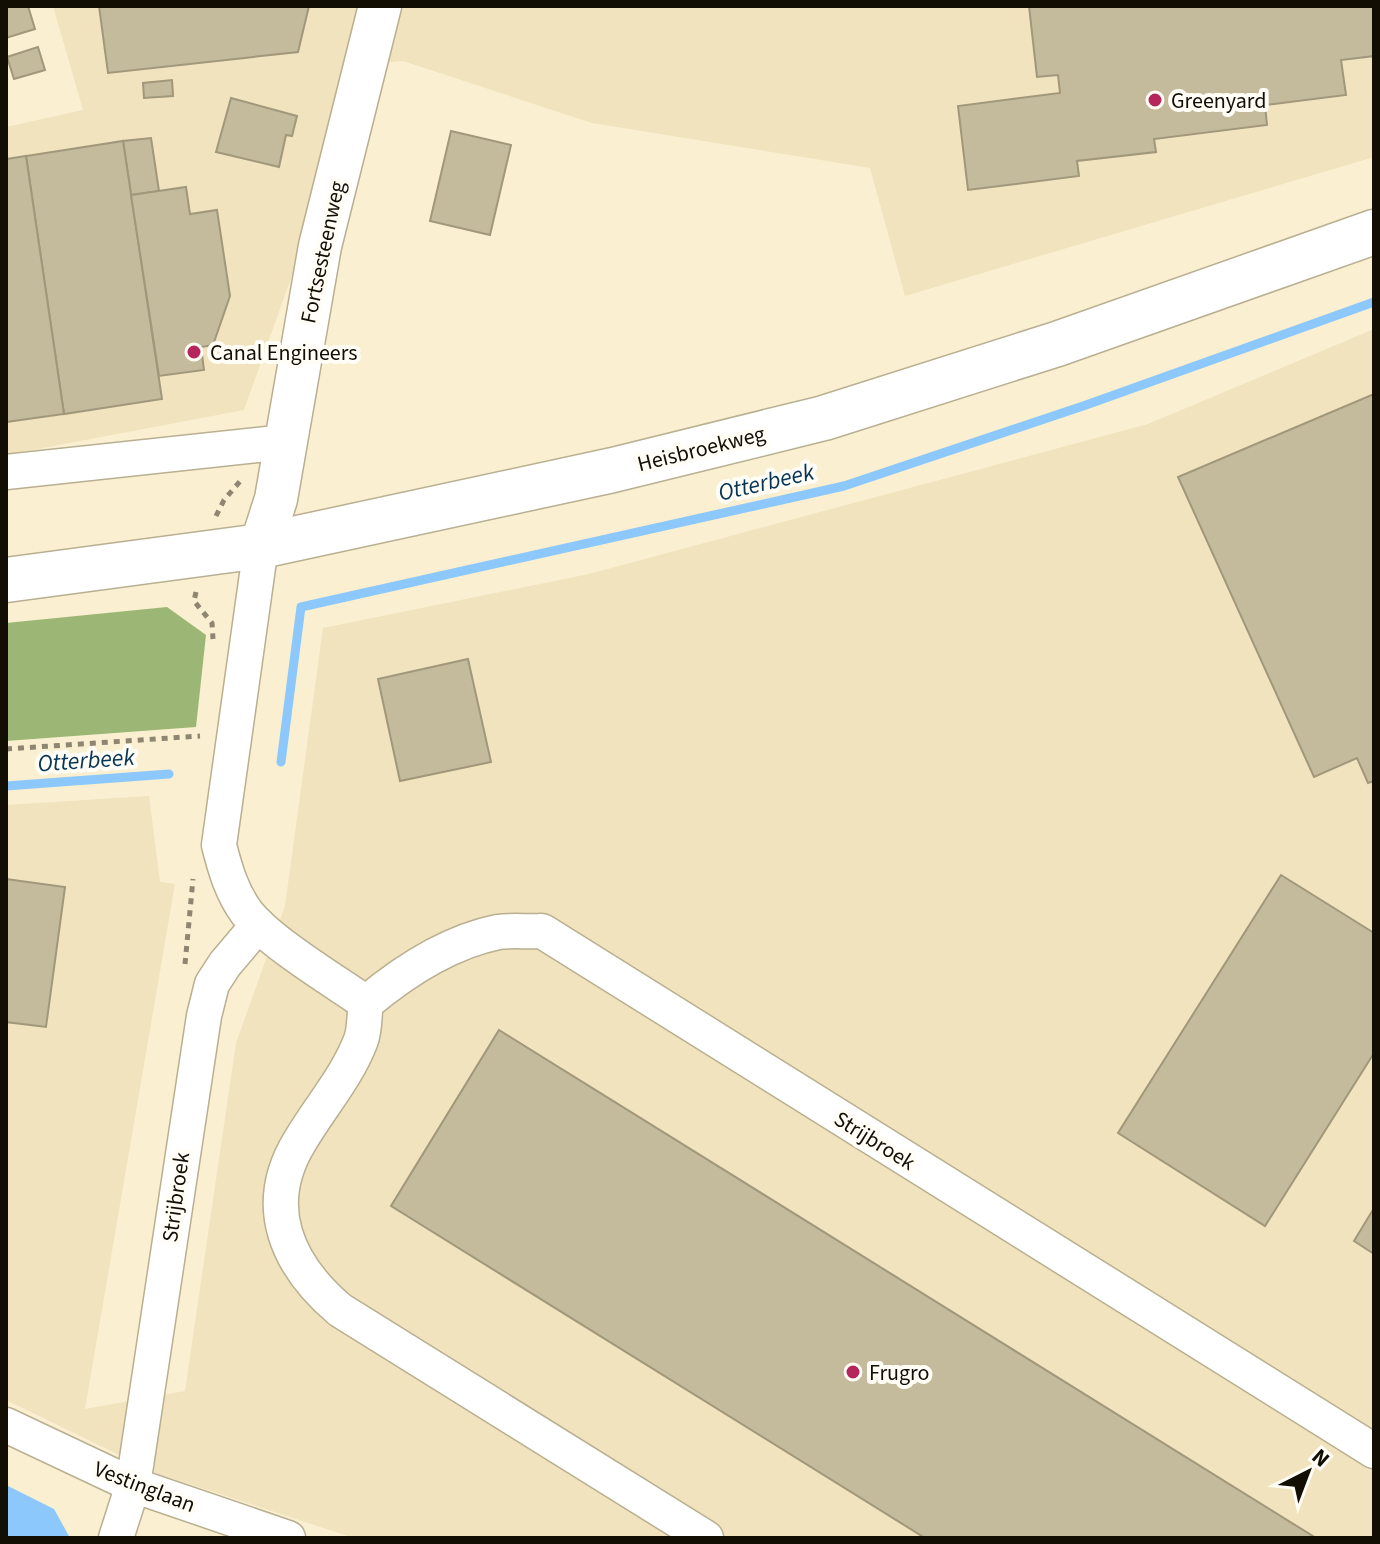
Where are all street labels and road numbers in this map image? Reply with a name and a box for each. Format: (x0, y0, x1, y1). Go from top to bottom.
street label: Fortsesteenweg (292, 178, 354, 326)
street label: Heisbroekweg (634, 418, 769, 480)
street label: Strijbroek (828, 1103, 921, 1178)
street label: Strijbroek (154, 1150, 198, 1244)
street label: Vestinglaan (89, 1453, 200, 1521)

